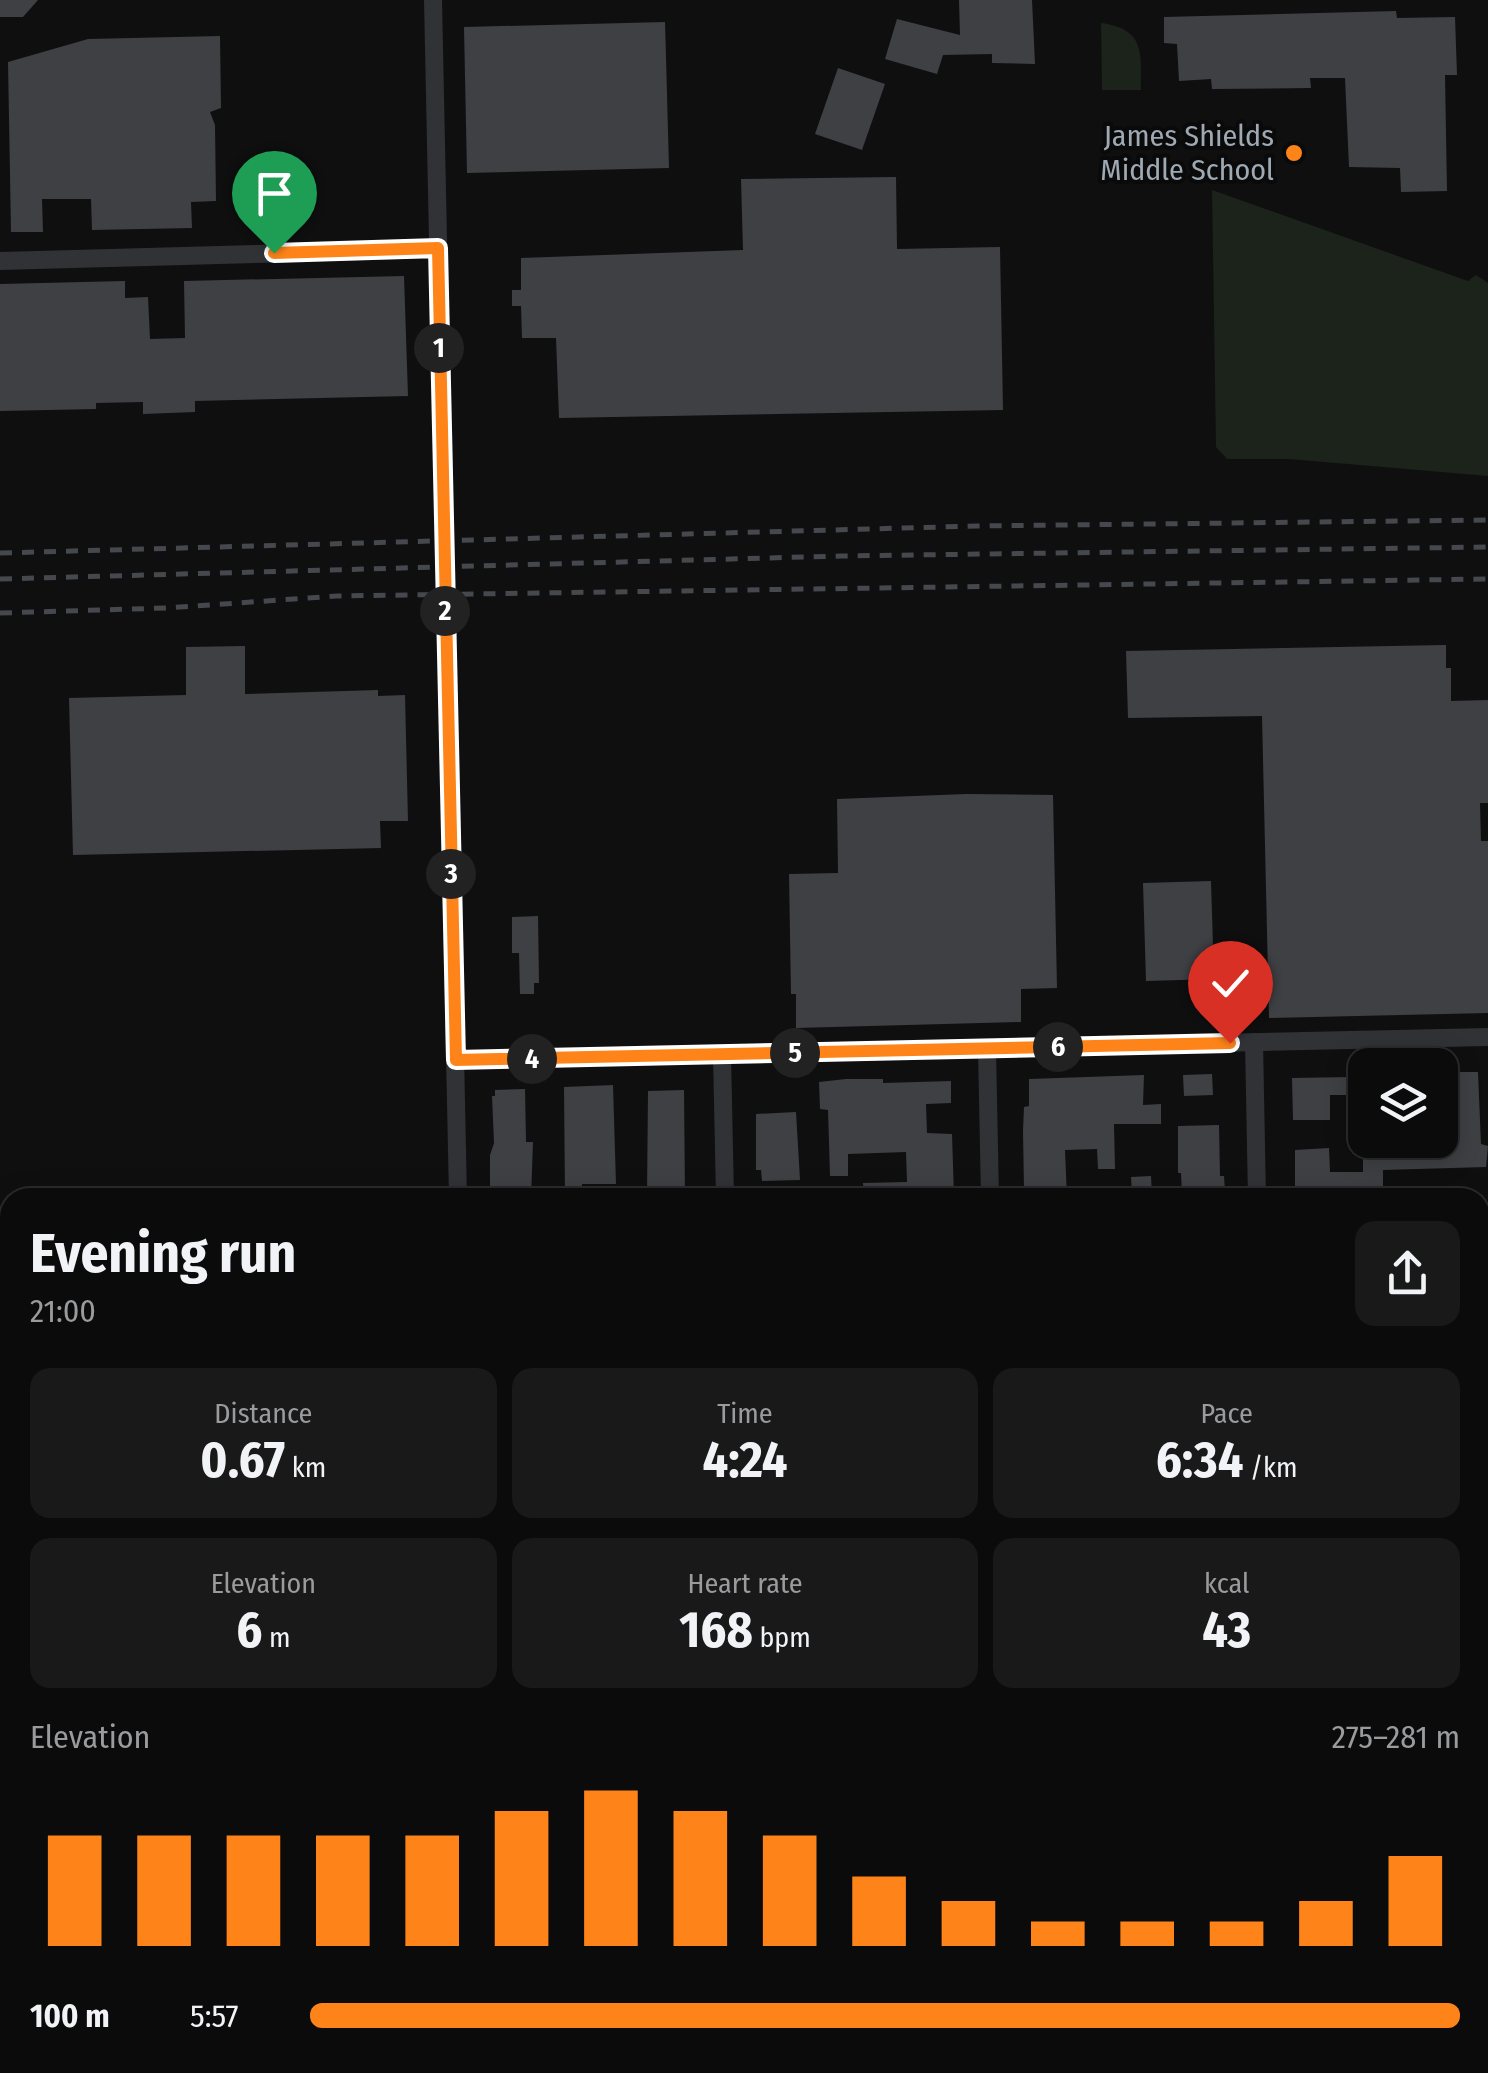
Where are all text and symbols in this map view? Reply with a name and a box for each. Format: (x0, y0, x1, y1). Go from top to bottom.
place label: James Shields Middle School (1100, 118, 1274, 188)
marker: James Shields Middle School (1283, 142, 1305, 164)
pin (232, 151, 317, 254)
icon: arrive (247, 166, 302, 221)
pin: 1 (414, 323, 464, 373)
text: 1 (433, 331, 445, 364)
pin: 2 (420, 586, 470, 636)
text: 2 (439, 594, 451, 627)
pin: 3 (426, 849, 476, 899)
text: 3 (444, 857, 458, 890)
pin (1188, 941, 1273, 1044)
icon: check (1203, 956, 1258, 1011)
pin: 6 (1033, 1022, 1083, 1072)
pin: 5 (770, 1028, 820, 1078)
text: 6 (1051, 1030, 1065, 1063)
pin: 4 (507, 1034, 557, 1084)
text: 5 (788, 1036, 802, 1069)
text: 4 (525, 1042, 539, 1075)
map controls (1348, 1048, 1458, 1158)
button: layers (1348, 1048, 1458, 1158)
text: Evening run (30, 1221, 296, 1287)
button: share (1355, 1221, 1460, 1326)
text: 21:00 (30, 1292, 96, 1330)
text: Distance (214, 1397, 312, 1430)
text: Time (717, 1397, 773, 1430)
text: Pace (1201, 1397, 1253, 1430)
text: 0.67 (200, 1430, 285, 1490)
text: 4:24 (702, 1430, 787, 1490)
text: 6:34 (1156, 1430, 1243, 1490)
text: km (285, 1451, 326, 1484)
text: /km (1243, 1451, 1298, 1484)
text: Elevation (211, 1567, 316, 1600)
text: Heart rate (688, 1567, 802, 1600)
text: kcal (1204, 1567, 1249, 1600)
text: 6 (236, 1600, 262, 1660)
text: 168 (679, 1600, 753, 1660)
text: 43 (1202, 1600, 1251, 1660)
text: m (262, 1621, 290, 1654)
text: bpm (753, 1621, 811, 1654)
text: Elevation (30, 1718, 150, 1756)
text: 275–281 m (1332, 1718, 1460, 1756)
text: 100 m (30, 1997, 110, 2035)
text: 5:57 (190, 1997, 239, 2035)

